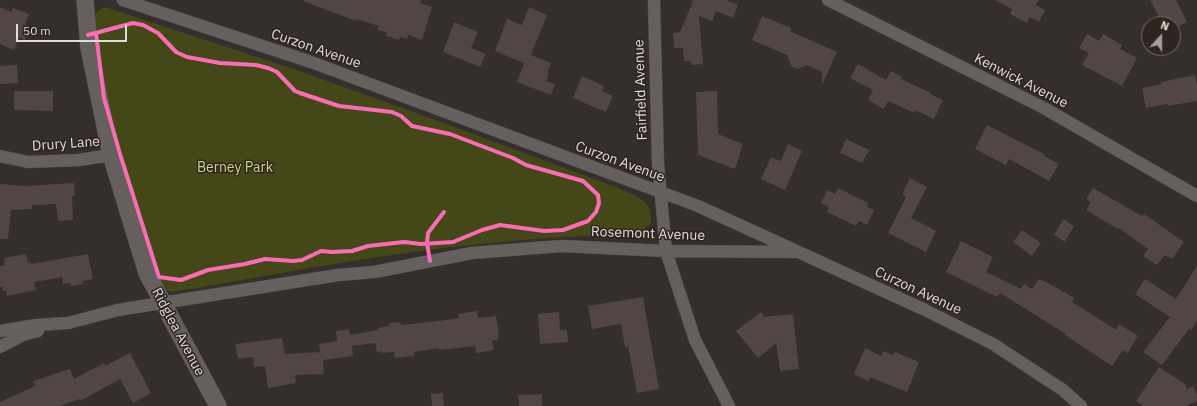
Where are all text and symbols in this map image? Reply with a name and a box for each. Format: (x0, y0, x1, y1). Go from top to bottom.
scale bar (18, 16, 129, 42)
north arrow (1141, 16, 1181, 56)
text: N (1159, 18, 1171, 34)
text: 50 m (23, 23, 51, 38)
street label: Curzon Avenue (269, 26, 363, 72)
street label: Fairfield Avenue (631, 39, 651, 141)
street label: Kenwick Avenue (971, 50, 1071, 112)
street label: Drury Lane (31, 133, 101, 155)
street label: Curzon Avenue (573, 138, 667, 186)
park label: Berney Park (197, 160, 273, 176)
street label: Rosemont Avenue (591, 224, 705, 244)
street label: Curzon Avenue (872, 264, 964, 318)
street label: Ridglea Avenue (148, 285, 208, 379)

